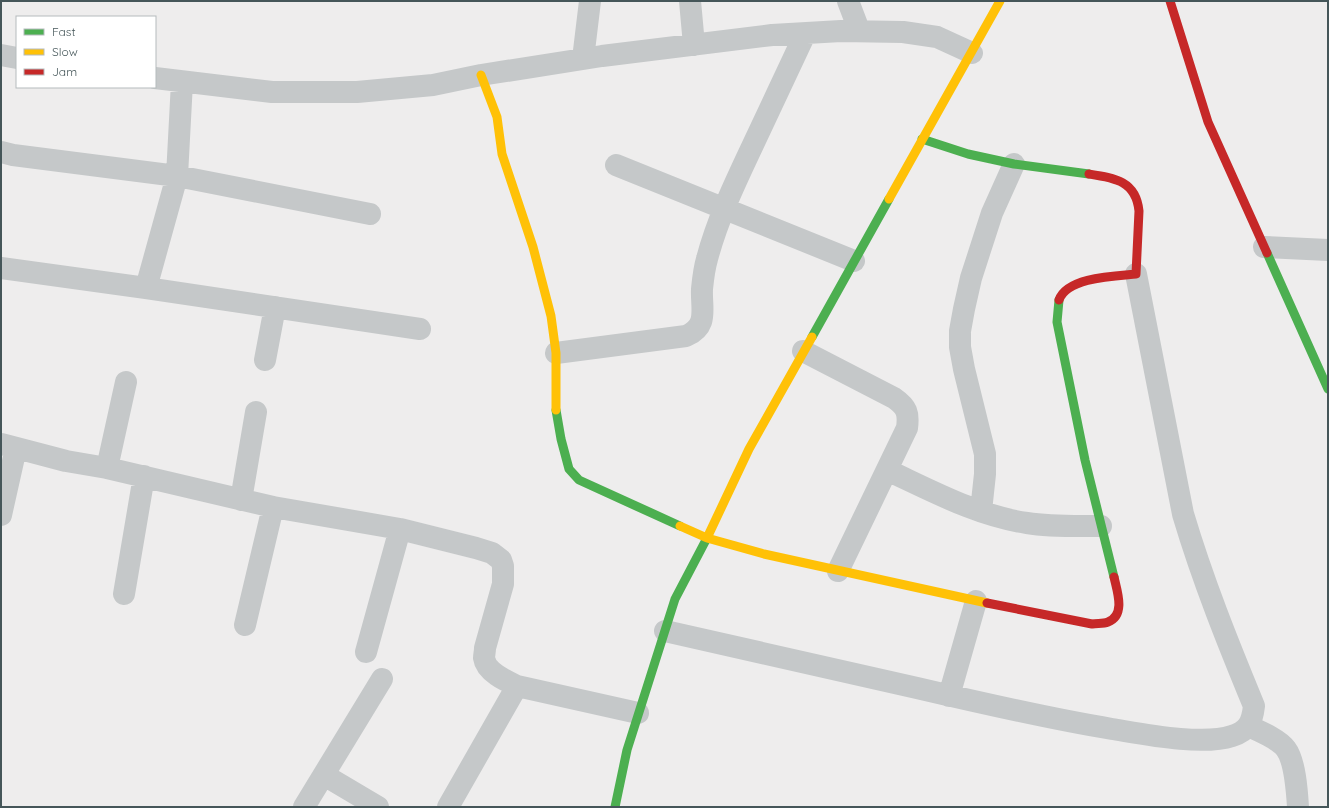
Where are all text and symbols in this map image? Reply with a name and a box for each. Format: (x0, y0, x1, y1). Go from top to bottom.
legend (16, 16, 156, 88)
text: Fast (52, 24, 76, 39)
text: Slow (52, 44, 78, 59)
text: Jam (52, 64, 77, 79)

